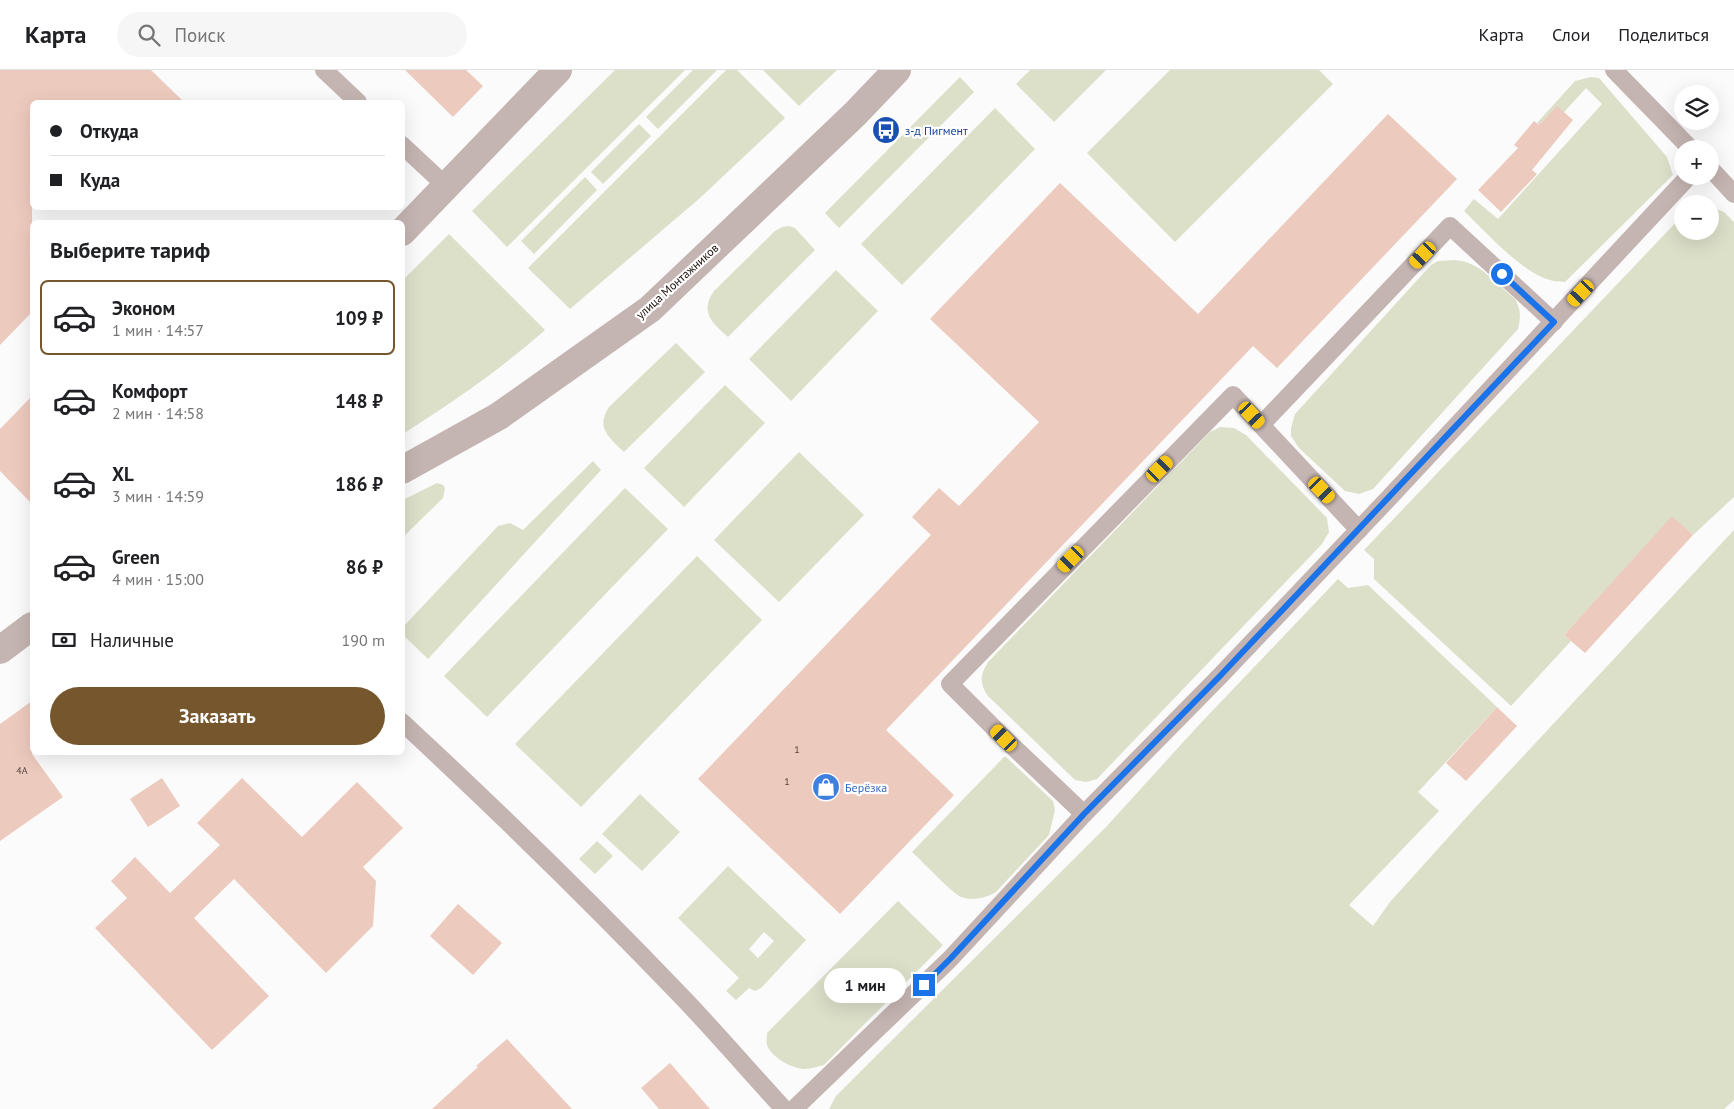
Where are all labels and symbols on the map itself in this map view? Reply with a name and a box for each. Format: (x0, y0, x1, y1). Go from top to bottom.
bus stop icon: з-д Пигмент (871, 115, 901, 145)
place label: з-д Пигмент (905, 123, 968, 138)
car (1407, 239, 1438, 271)
street label: улица Монтажников (633, 240, 721, 322)
route start (1491, 263, 1513, 285)
car (1565, 277, 1596, 309)
car (1236, 399, 1267, 431)
car (1144, 453, 1175, 485)
car (1306, 474, 1337, 506)
car (1055, 543, 1086, 575)
car (988, 722, 1019, 754)
house number: 1 (794, 743, 800, 756)
house number: 4А (16, 764, 28, 777)
shop icon: Берёзка (811, 772, 841, 802)
house number: 1 (784, 775, 790, 788)
place label: Берёзка (845, 780, 887, 795)
callout: 1 мин (824, 968, 906, 1002)
route end (913, 974, 935, 996)

